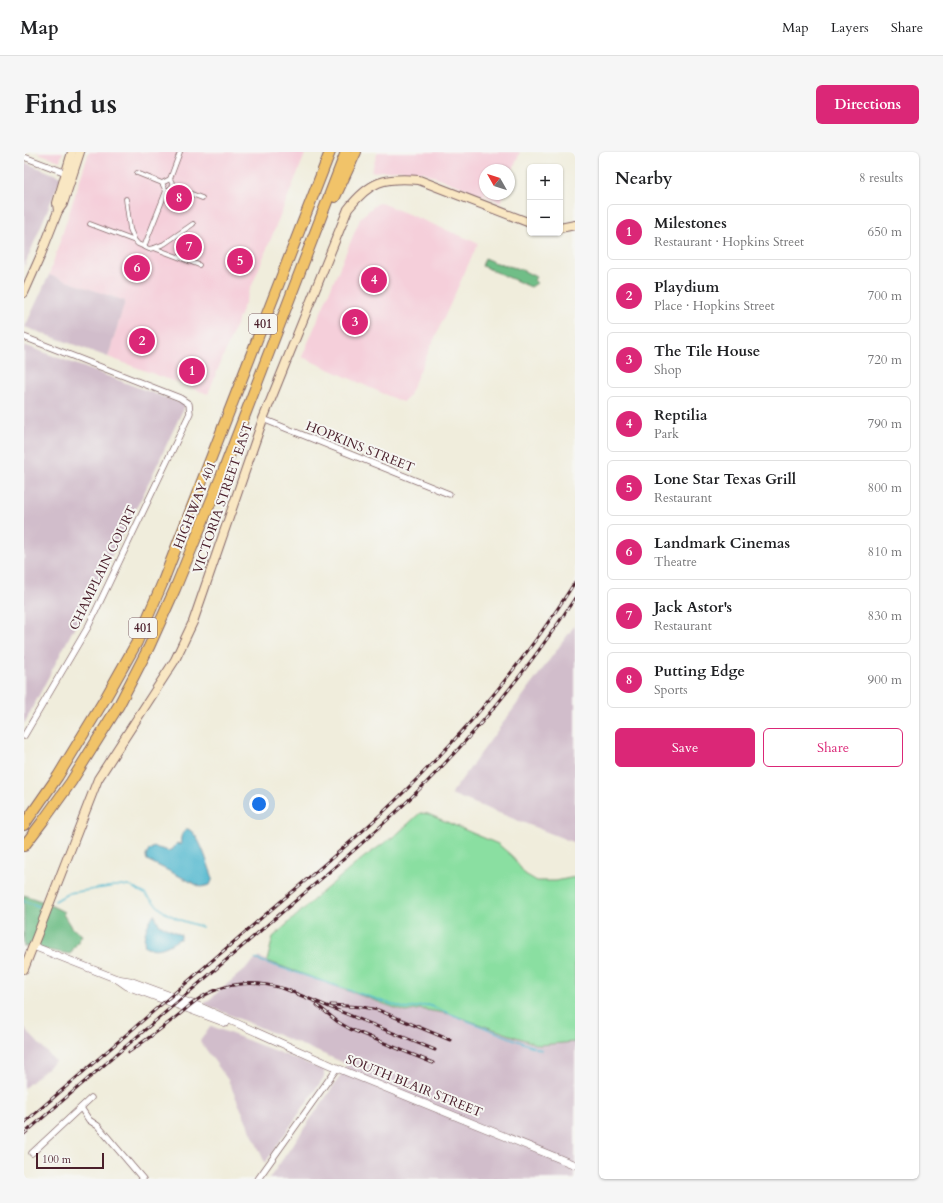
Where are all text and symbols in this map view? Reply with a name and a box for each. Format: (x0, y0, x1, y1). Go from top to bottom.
text: Map (20, 15, 59, 41)
text: Map (782, 18, 809, 37)
text: Layers (831, 18, 869, 37)
text: Share (891, 18, 923, 37)
text: Find us (24, 85, 117, 123)
button: Directions (816, 85, 919, 124)
north arrow (479, 164, 515, 200)
map controls (527, 164, 563, 236)
button: + (527, 164, 563, 200)
text: Nearby (615, 167, 672, 190)
text: 8 results (859, 169, 903, 187)
pin: 8 (166, 183, 192, 213)
button: − (527, 200, 563, 236)
text: Milestones (654, 213, 727, 233)
text: 1 (626, 223, 632, 241)
text: 650 m (868, 223, 902, 241)
pin: 7 (176, 232, 202, 262)
text: Restaurant · Hopkins Street (654, 233, 804, 251)
pin: 5 (227, 246, 253, 276)
pin: 6 (124, 253, 150, 283)
pin: 4 (361, 265, 387, 295)
text: Playdium (654, 277, 719, 297)
text: 2 (626, 287, 632, 305)
text: 700 m (868, 287, 902, 305)
text: Place · Hopkins Street (654, 297, 775, 315)
pin: 3 (342, 307, 368, 337)
road number: 401 (249, 314, 277, 334)
pin: 2 (129, 326, 155, 356)
text: The Tile House (654, 341, 760, 361)
text: 3 (626, 351, 632, 369)
text: 720 m (868, 351, 902, 369)
pin: 1 (179, 356, 205, 386)
text: Shop (654, 361, 682, 379)
text: Reptilia (654, 405, 707, 425)
text: 4 (626, 415, 632, 433)
text: 790 m (868, 415, 902, 433)
street label: HOPKINS STREET (303, 417, 417, 477)
street label: VICTORIA STREET EAST (189, 420, 257, 576)
text: Park (654, 425, 679, 443)
street label: HIGHWAY 401 (169, 458, 221, 552)
text: Lone Star Texas Grill (654, 469, 796, 489)
text: 5 (626, 479, 632, 497)
text: 800 m (868, 479, 902, 497)
text: Restaurant (654, 489, 712, 507)
street label: CHAMPLAIN COURT (65, 502, 141, 633)
text: Landmark Cinemas (654, 533, 790, 553)
text: 6 (626, 543, 632, 561)
text: 810 m (868, 543, 902, 561)
text: Theatre (654, 553, 697, 571)
text: Jack Astor's (654, 597, 732, 617)
text: 7 (626, 607, 632, 625)
text: 830 m (868, 607, 902, 625)
text: Restaurant (654, 617, 712, 635)
road number: 401 (129, 618, 157, 638)
text: Putting Edge (654, 661, 745, 681)
text: 8 (626, 671, 632, 689)
text: 900 m (868, 671, 902, 689)
text: Sports (654, 681, 688, 699)
button: Save (615, 728, 755, 767)
button: Share (763, 728, 903, 767)
your location (249, 794, 269, 814)
street label: SOUTH BLAIR STREET (343, 1050, 485, 1122)
scale bar (36, 1151, 104, 1170)
text: 100 m (42, 1152, 71, 1167)

